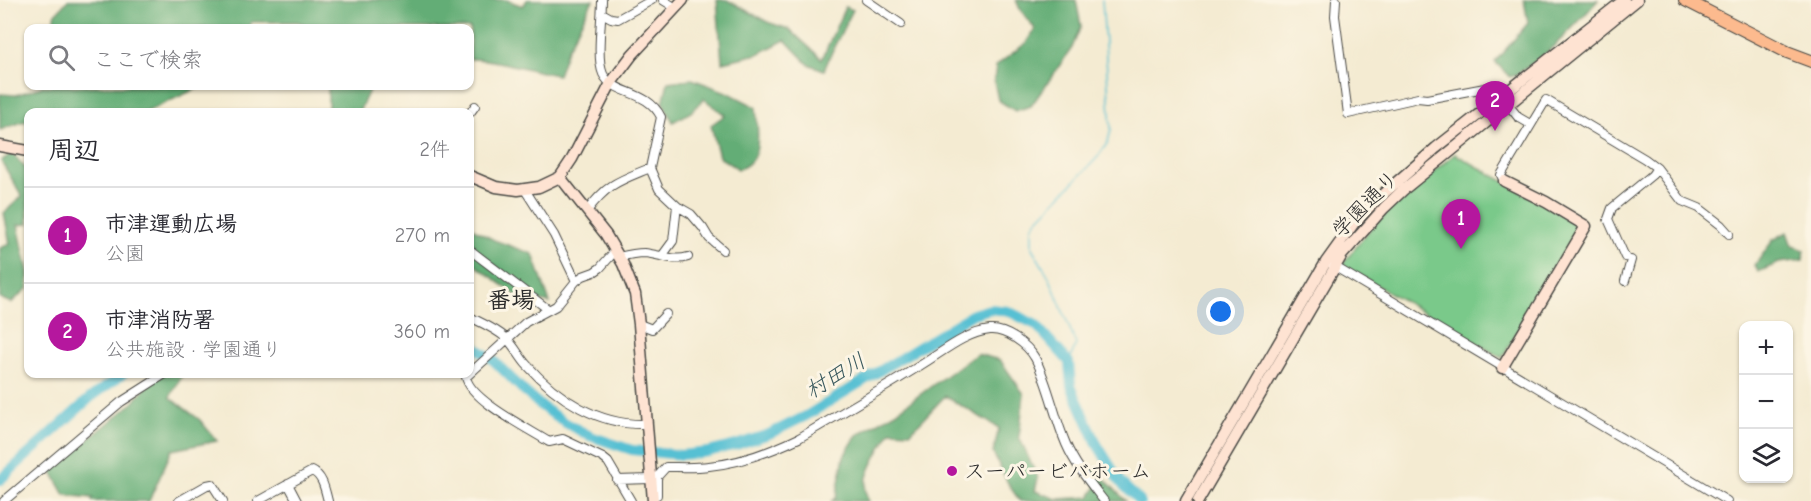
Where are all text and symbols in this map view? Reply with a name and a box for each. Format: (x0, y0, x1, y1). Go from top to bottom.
search box (24, 24, 474, 90)
icon: search (45, 41, 78, 74)
text: ここで検索 (93, 47, 203, 73)
pin: 2 (1476, 82, 1514, 131)
text: 周辺 (48, 136, 100, 166)
text: 2件 (420, 138, 450, 161)
street label: 学園通り (1327, 166, 1403, 242)
pin: 1 (1442, 200, 1480, 249)
text: 市津運動広場 (105, 211, 237, 237)
text: 1 (64, 224, 71, 247)
text: 270 m (395, 224, 450, 247)
text: 公園 (105, 242, 145, 265)
district label: 番場 (487, 286, 535, 314)
your location (1206, 297, 1235, 326)
text: 市津消防署 (105, 307, 215, 333)
text: 2 (63, 320, 72, 343)
text: 360 m (394, 320, 450, 343)
map controls (1739, 321, 1793, 483)
button: + (1739, 321, 1793, 375)
text: 公共施設 · 学園通り (105, 338, 282, 361)
water label: 村田川 (801, 348, 871, 404)
button: − (1739, 375, 1793, 429)
button: layers (1739, 429, 1793, 483)
place label: スーパービバホーム (964, 459, 1151, 483)
marker: スーパービバホーム (945, 464, 959, 478)

